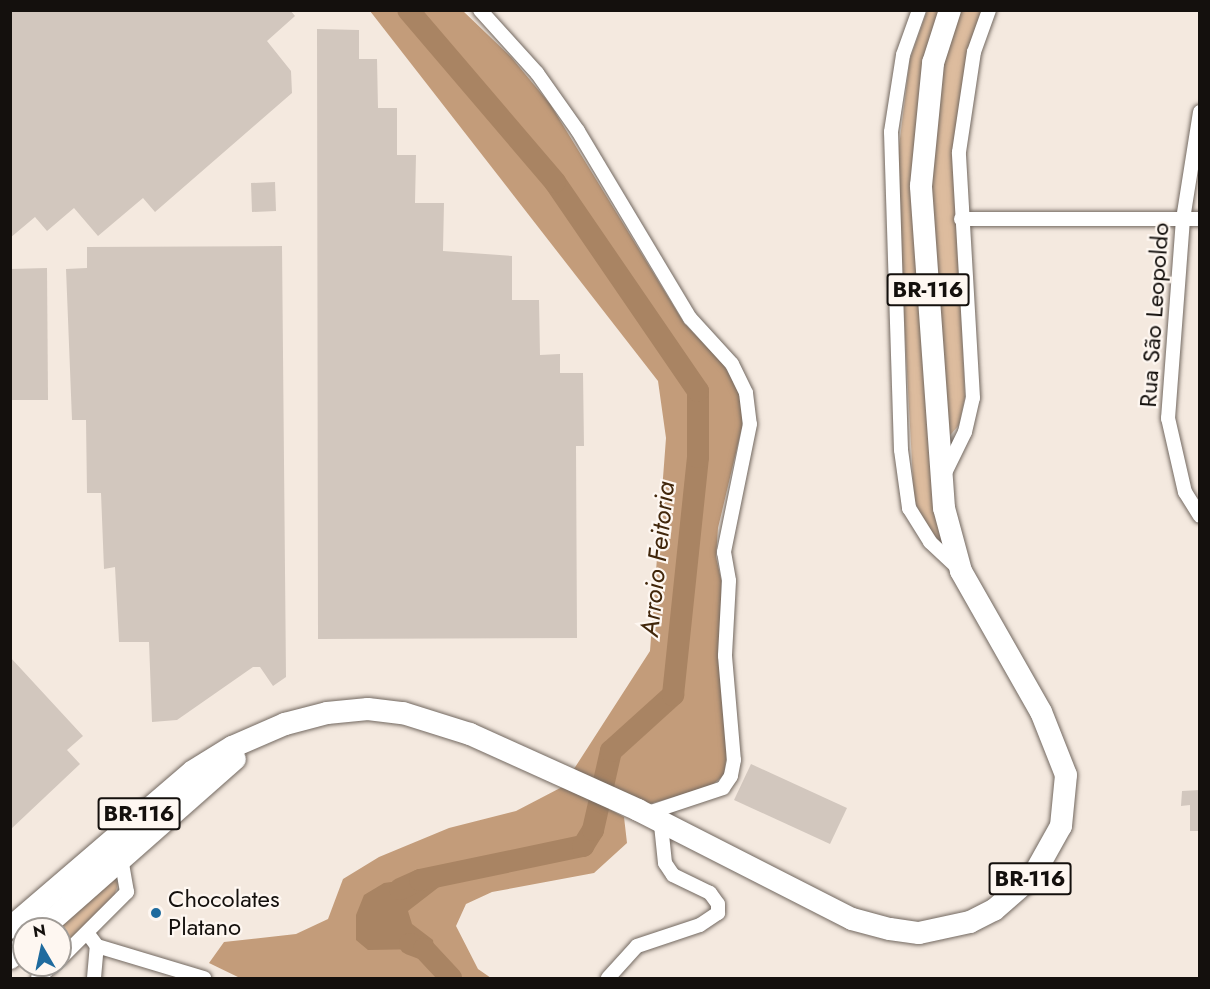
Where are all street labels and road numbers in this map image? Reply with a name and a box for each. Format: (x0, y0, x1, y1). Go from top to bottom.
street label: Rua São Leopoldo (1133, 222, 1175, 408)
road number: BR-116 (886, 271, 970, 309)
road number: BR-116 (97, 795, 181, 833)
road number: BR-116 (988, 860, 1072, 898)

